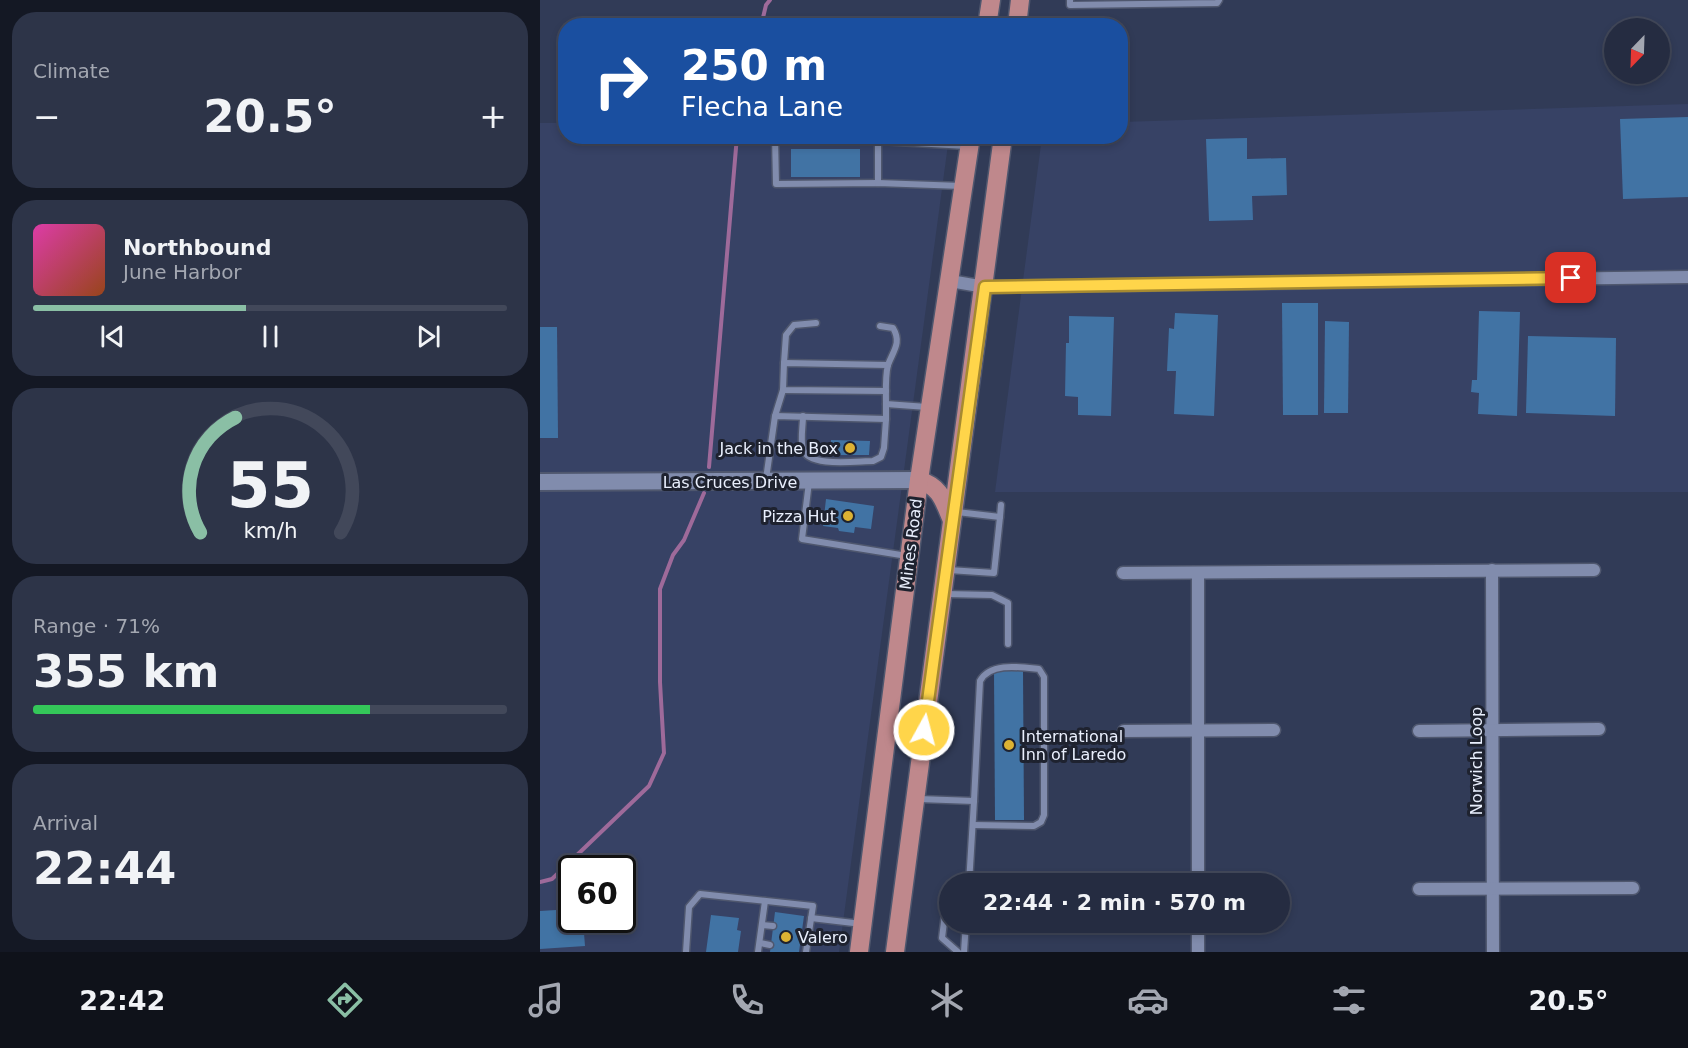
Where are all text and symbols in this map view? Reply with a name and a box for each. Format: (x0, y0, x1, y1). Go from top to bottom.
north arrow (1604, 18, 1670, 84)
map controls (1604, 18, 1670, 84)
text: 250 m (681, 41, 827, 90)
icon: right (582, 42, 660, 120)
text: Climate (33, 59, 110, 83)
text: 20.5° (203, 90, 337, 143)
text: Flecha Lane (681, 91, 843, 122)
text: − (33, 97, 61, 136)
text: + (479, 97, 507, 136)
text: Northbound (123, 235, 272, 260)
pin (1545, 252, 1596, 303)
text: June Harbor (123, 260, 242, 284)
icon: arrive (1554, 261, 1587, 294)
icon: previous (96, 320, 129, 353)
icon: pause (254, 320, 287, 353)
icon: next (412, 320, 445, 353)
place label: Jack in the Box (719, 439, 838, 458)
marker: Jack in the Box (843, 441, 857, 455)
text: 55 (227, 449, 313, 522)
street label: Las Cruces Drive (663, 473, 797, 492)
street label: Mines Road (896, 497, 926, 591)
place label: Pizza Hut (762, 507, 836, 526)
marker: Pizza Hut (841, 509, 855, 523)
text: km/h (243, 518, 297, 543)
text: Range · 71% (33, 614, 160, 638)
text: 355 km (33, 645, 219, 698)
position arrow (892, 698, 956, 762)
street label: Norwich Loop (1467, 707, 1486, 815)
place label: International Inn of Laredo (1021, 727, 1126, 764)
marker: International Inn of Laredo (1002, 738, 1016, 752)
text: Arrival (33, 811, 98, 835)
text: 22:44 (33, 842, 176, 895)
speed limit sign: 60 (558, 855, 636, 933)
text: 22:44 · 2 min · 570 m (983, 890, 1246, 915)
place label: Valero (798, 928, 848, 947)
marker: Valero (779, 930, 793, 944)
icon: directions (324, 979, 366, 1021)
icon: music (525, 979, 567, 1021)
icon: phone (726, 979, 768, 1021)
icon: climate (926, 979, 968, 1021)
icon: car (1127, 979, 1169, 1021)
icon: filters (1328, 979, 1370, 1021)
text: 22:42 (79, 985, 165, 1016)
text: 20.5° (1528, 985, 1609, 1016)

